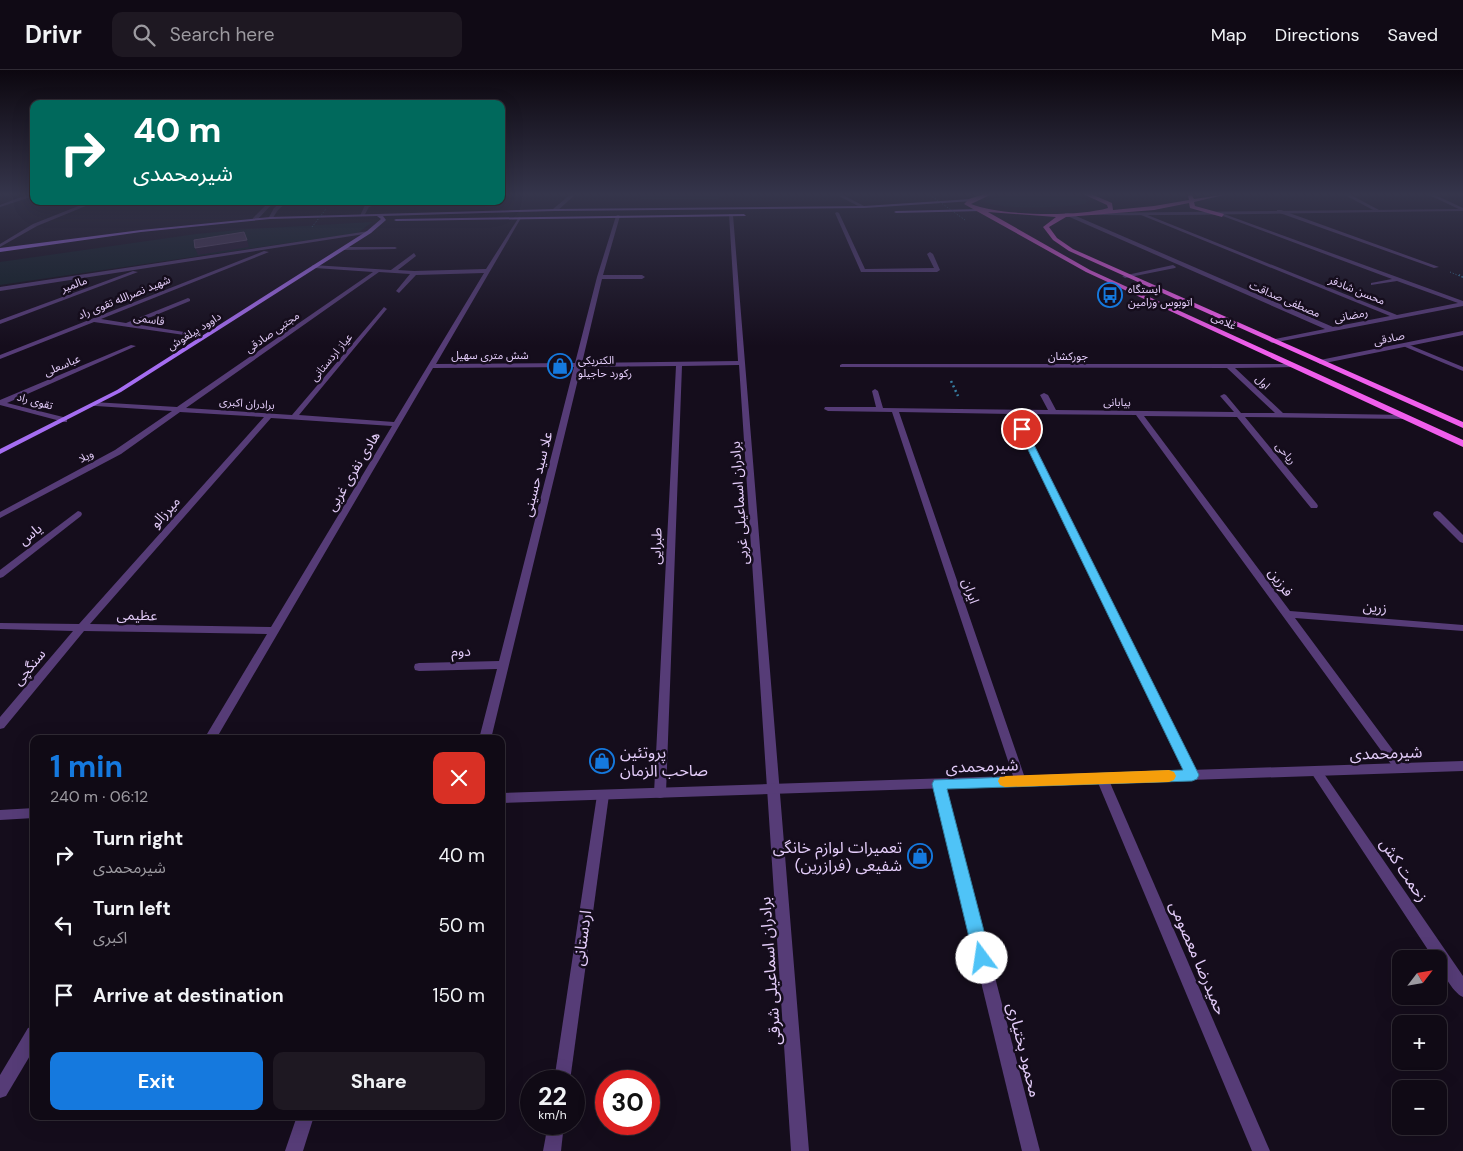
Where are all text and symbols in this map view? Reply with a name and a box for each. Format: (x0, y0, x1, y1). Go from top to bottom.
search box (112, 12, 462, 57)
text: Drivr (25, 19, 82, 50)
icon: search (130, 21, 158, 49)
text: Search here (170, 22, 275, 47)
text: Map (1211, 23, 1247, 47)
text: Directions (1275, 23, 1360, 47)
text: Saved (1388, 23, 1438, 47)
text: 40 m (133, 107, 222, 153)
icon: right (50, 120, 115, 185)
text: شیرمحمدی (133, 159, 233, 188)
street label: شهید نصرالله تقوی راد (76, 272, 173, 322)
street label: محسن شادفر (1326, 272, 1387, 308)
street label: مالمیر (58, 273, 89, 296)
street label: مصطفی صداقت (1247, 278, 1323, 320)
bus stop icon: ایستگاه اتوبوس ورامین (1097, 282, 1123, 308)
place label: ایستگاه اتوبوس ورامین (1128, 282, 1193, 309)
street label: رمضانی (1333, 305, 1369, 325)
street label: مجتبی صادقی (242, 308, 302, 356)
street label: داوود پیلغوش (165, 309, 224, 354)
street label: غلامی (1209, 309, 1239, 333)
street label: قاسمی (132, 310, 166, 328)
street label: صادقی (1372, 328, 1406, 348)
street label: عیاز اردستانی (307, 330, 355, 384)
street label: شش متری سهیل (451, 348, 529, 362)
street label: جورکشان (1048, 349, 1088, 363)
street label: عباسعلی (42, 351, 83, 379)
shop icon: الکتریکی رکورد حاجیلو (547, 353, 573, 379)
place label: الکتریکی رکورد حاجیلو (578, 353, 632, 380)
street label: اول (1253, 372, 1273, 392)
street label: تقوی راد (15, 389, 55, 413)
street label: برادران اکبری (219, 394, 275, 412)
street label: بیابانی (1103, 395, 1131, 409)
pin (1001, 408, 1043, 450)
icon: arrive (1008, 415, 1036, 443)
street label: هادی نفری غربی (322, 428, 384, 514)
street label: علا سید حسینی (518, 430, 556, 518)
street label: ریاحی (1273, 439, 1299, 467)
street label: برادران اسماعیلی غربی (726, 440, 752, 565)
street label: ویلا (76, 446, 96, 466)
street label: میرزالو (146, 492, 184, 532)
street label: یاس (15, 519, 45, 549)
street label: طبرایی (646, 527, 666, 565)
street label: فرزین (1265, 564, 1297, 600)
street label: ایران (958, 576, 984, 606)
street label: زرین (1362, 597, 1388, 617)
street label: عظیمی (117, 606, 157, 624)
street label: دوم (451, 642, 472, 662)
street label: سنگچی (9, 645, 50, 690)
street label: شیرمحمدی (1349, 741, 1423, 765)
place label: پروتئین صاحب الزمان (620, 742, 708, 781)
text: 1 min (50, 747, 123, 786)
shop icon: پروتئین صاحب الزمان (589, 748, 615, 774)
button: close (433, 752, 485, 804)
street label: شیرمحمدی (945, 754, 1019, 778)
text: 240 m · 06:12 (50, 786, 148, 807)
text: Turn right (93, 826, 183, 851)
street label: زحمت کش (1375, 834, 1433, 906)
place label: تعمیرات لوازم خانگی شفیعی (فرازرین) (773, 837, 902, 876)
icon: right (50, 841, 78, 869)
text: 40 m (438, 843, 485, 868)
shop icon: تعمیرات لوازم خانگی شفیعی (فرازرین) (907, 843, 933, 869)
text: شیرمحمدی (93, 857, 166, 878)
text: Turn left (93, 896, 171, 921)
street label: برادران اسماعیلی شرقی (754, 896, 786, 1046)
street label: حمیدرضا معصومی (1165, 898, 1231, 1018)
street label: اردستانی (568, 909, 596, 967)
icon: left (50, 911, 78, 939)
text: 50 m (438, 913, 485, 938)
text: اکبری (93, 927, 127, 948)
position arrow (955, 931, 1007, 983)
north arrow (1392, 950, 1448, 1005)
map controls (1392, 950, 1447, 1135)
icon: arrive (50, 981, 78, 1009)
text: Arrive at destination (93, 983, 284, 1008)
text: 150 m (433, 983, 485, 1008)
street label: محمود بختیاری (1002, 1001, 1046, 1099)
button: + (1392, 1015, 1447, 1070)
button: Exit (50, 1052, 263, 1110)
button: Share (273, 1052, 485, 1110)
speed limit sign: 30 (595, 1070, 660, 1135)
text: 22 (538, 1080, 567, 1113)
button: − (1392, 1080, 1447, 1135)
text: km/h (538, 1107, 567, 1123)

